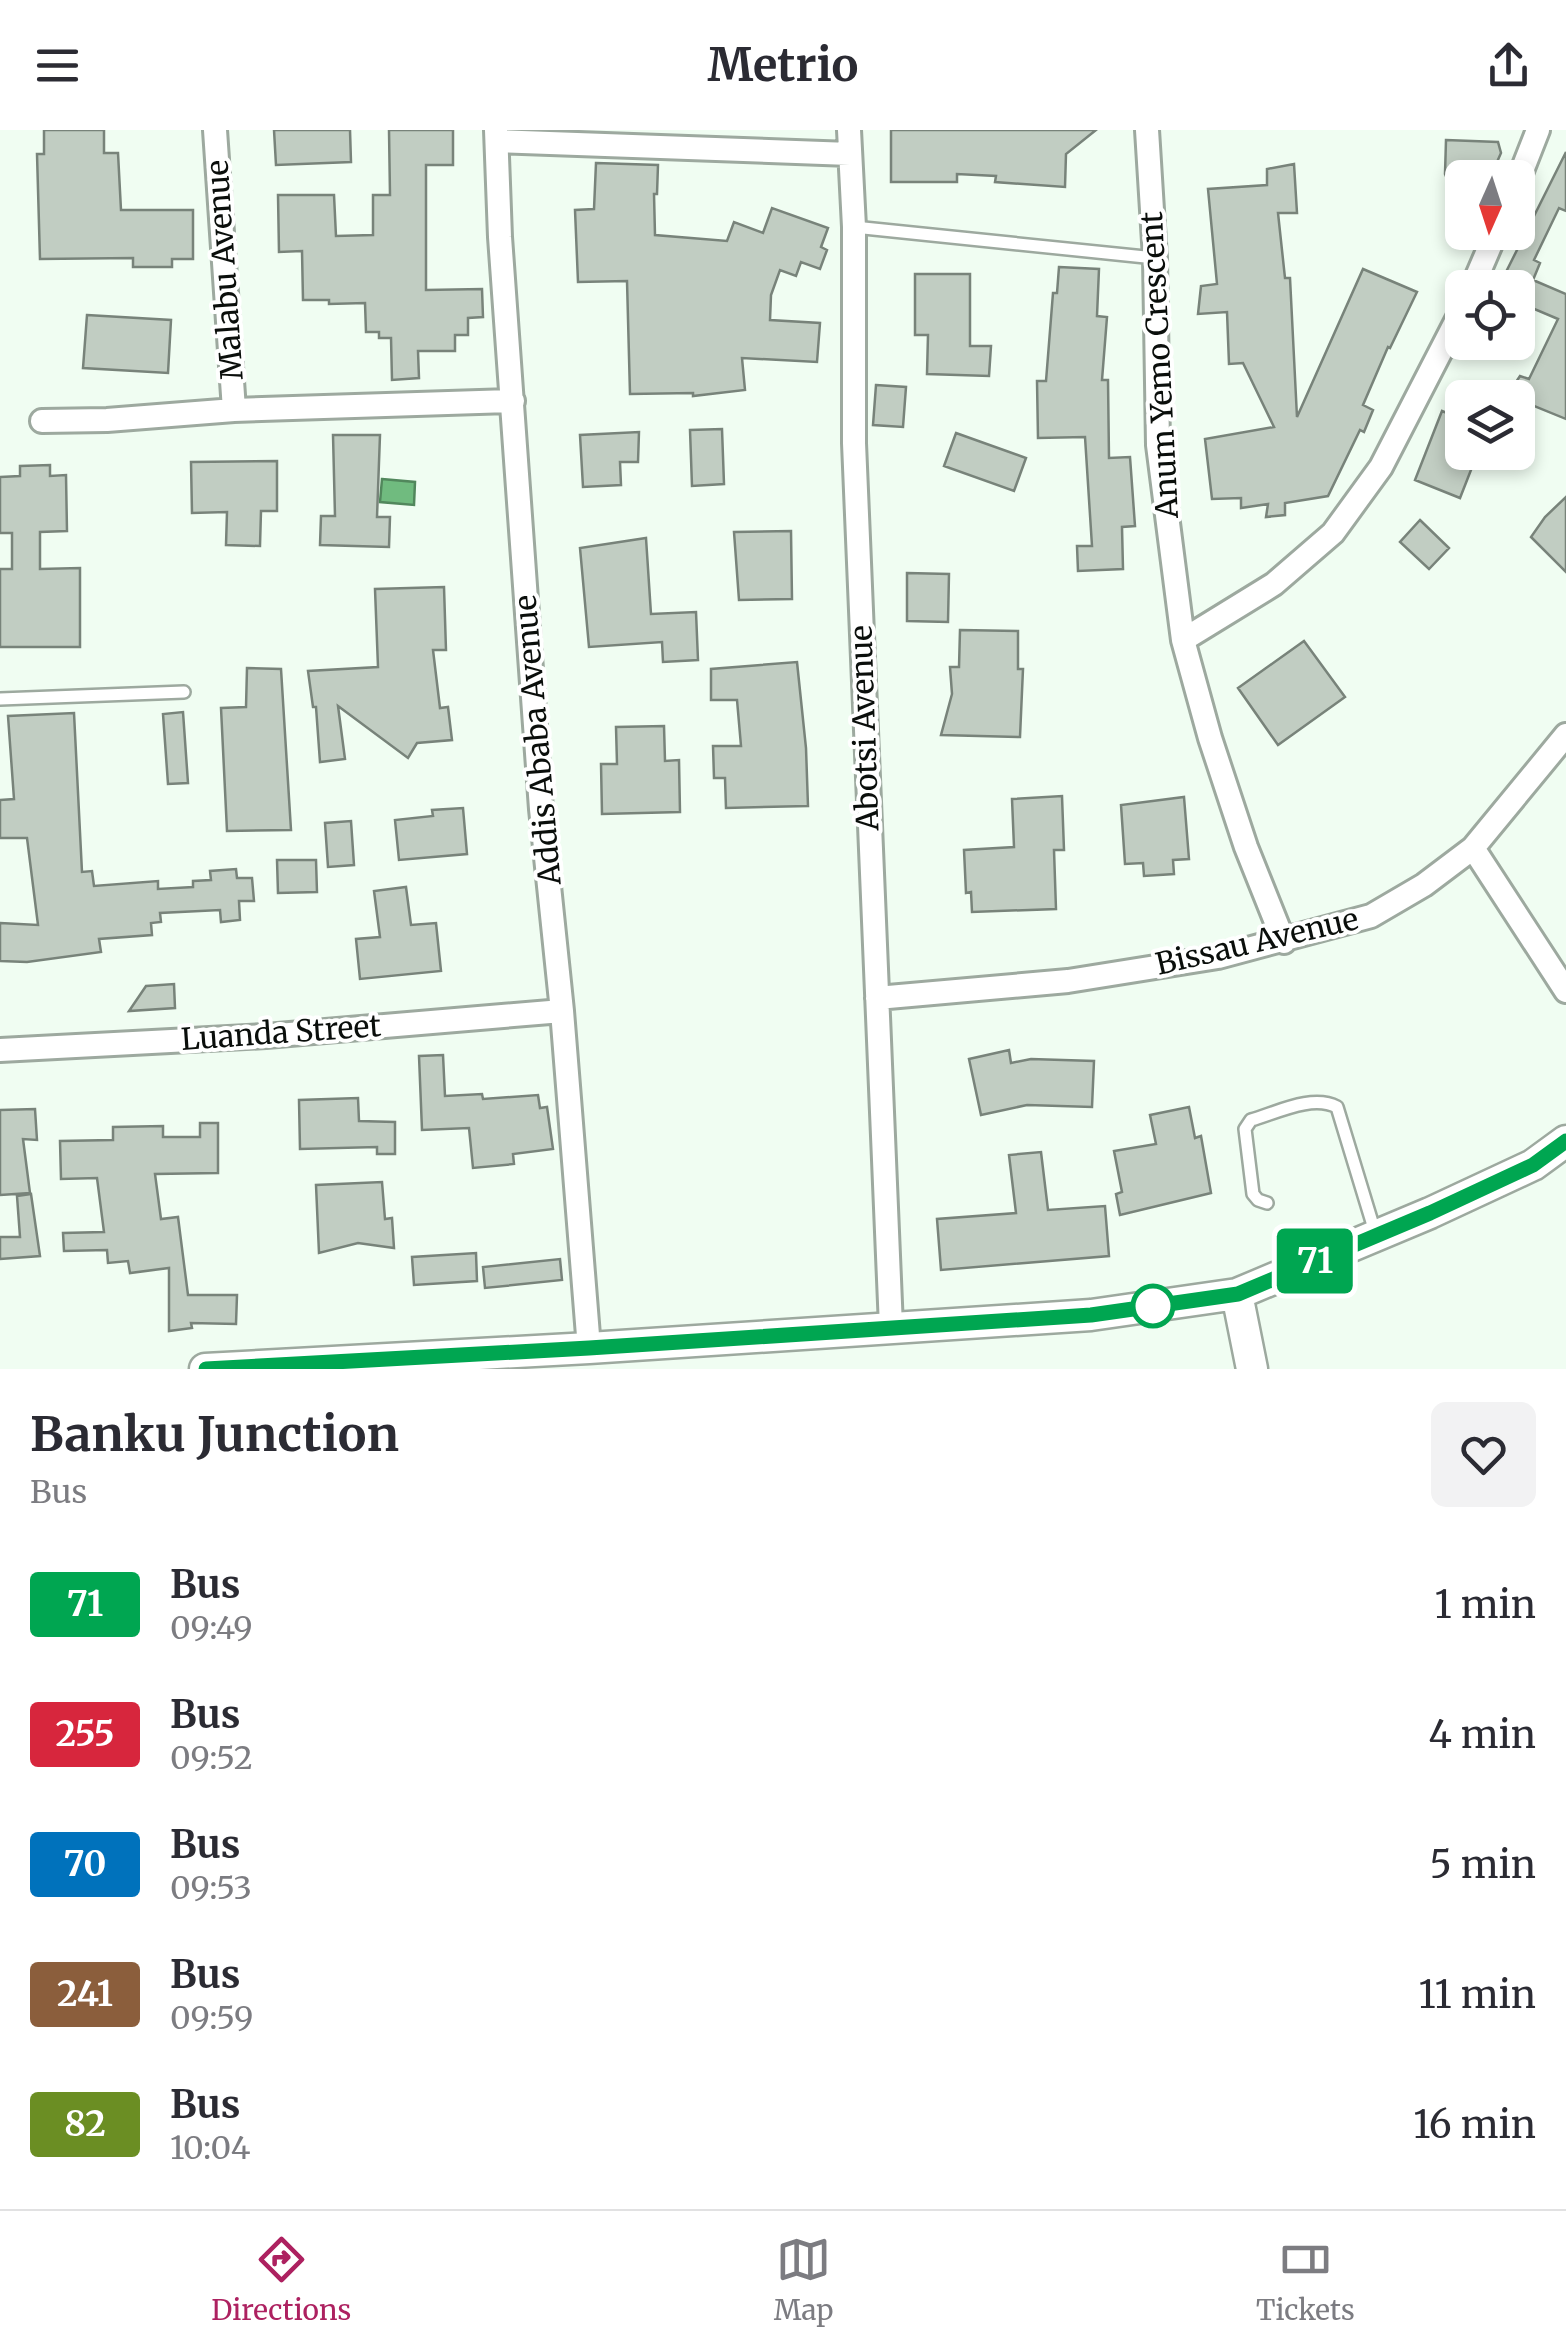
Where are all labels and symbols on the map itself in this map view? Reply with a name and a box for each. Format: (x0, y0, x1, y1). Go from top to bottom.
street label: Malabu Avenue (197, 159, 251, 381)
north arrow (1445, 160, 1535, 250)
street label: Anum Yemo Crescent (1132, 210, 1186, 520)
street label: Addis Ababa Avenue (505, 594, 569, 888)
street label: Abotsi Avenue (841, 625, 887, 832)
street label: Bissau Avenue (1152, 899, 1362, 983)
street label: Luanda Street (180, 1006, 382, 1058)
line badge: 71 (1270, 1228, 1360, 1294)
unlabelled marker (1132, 1285, 1174, 1327)

